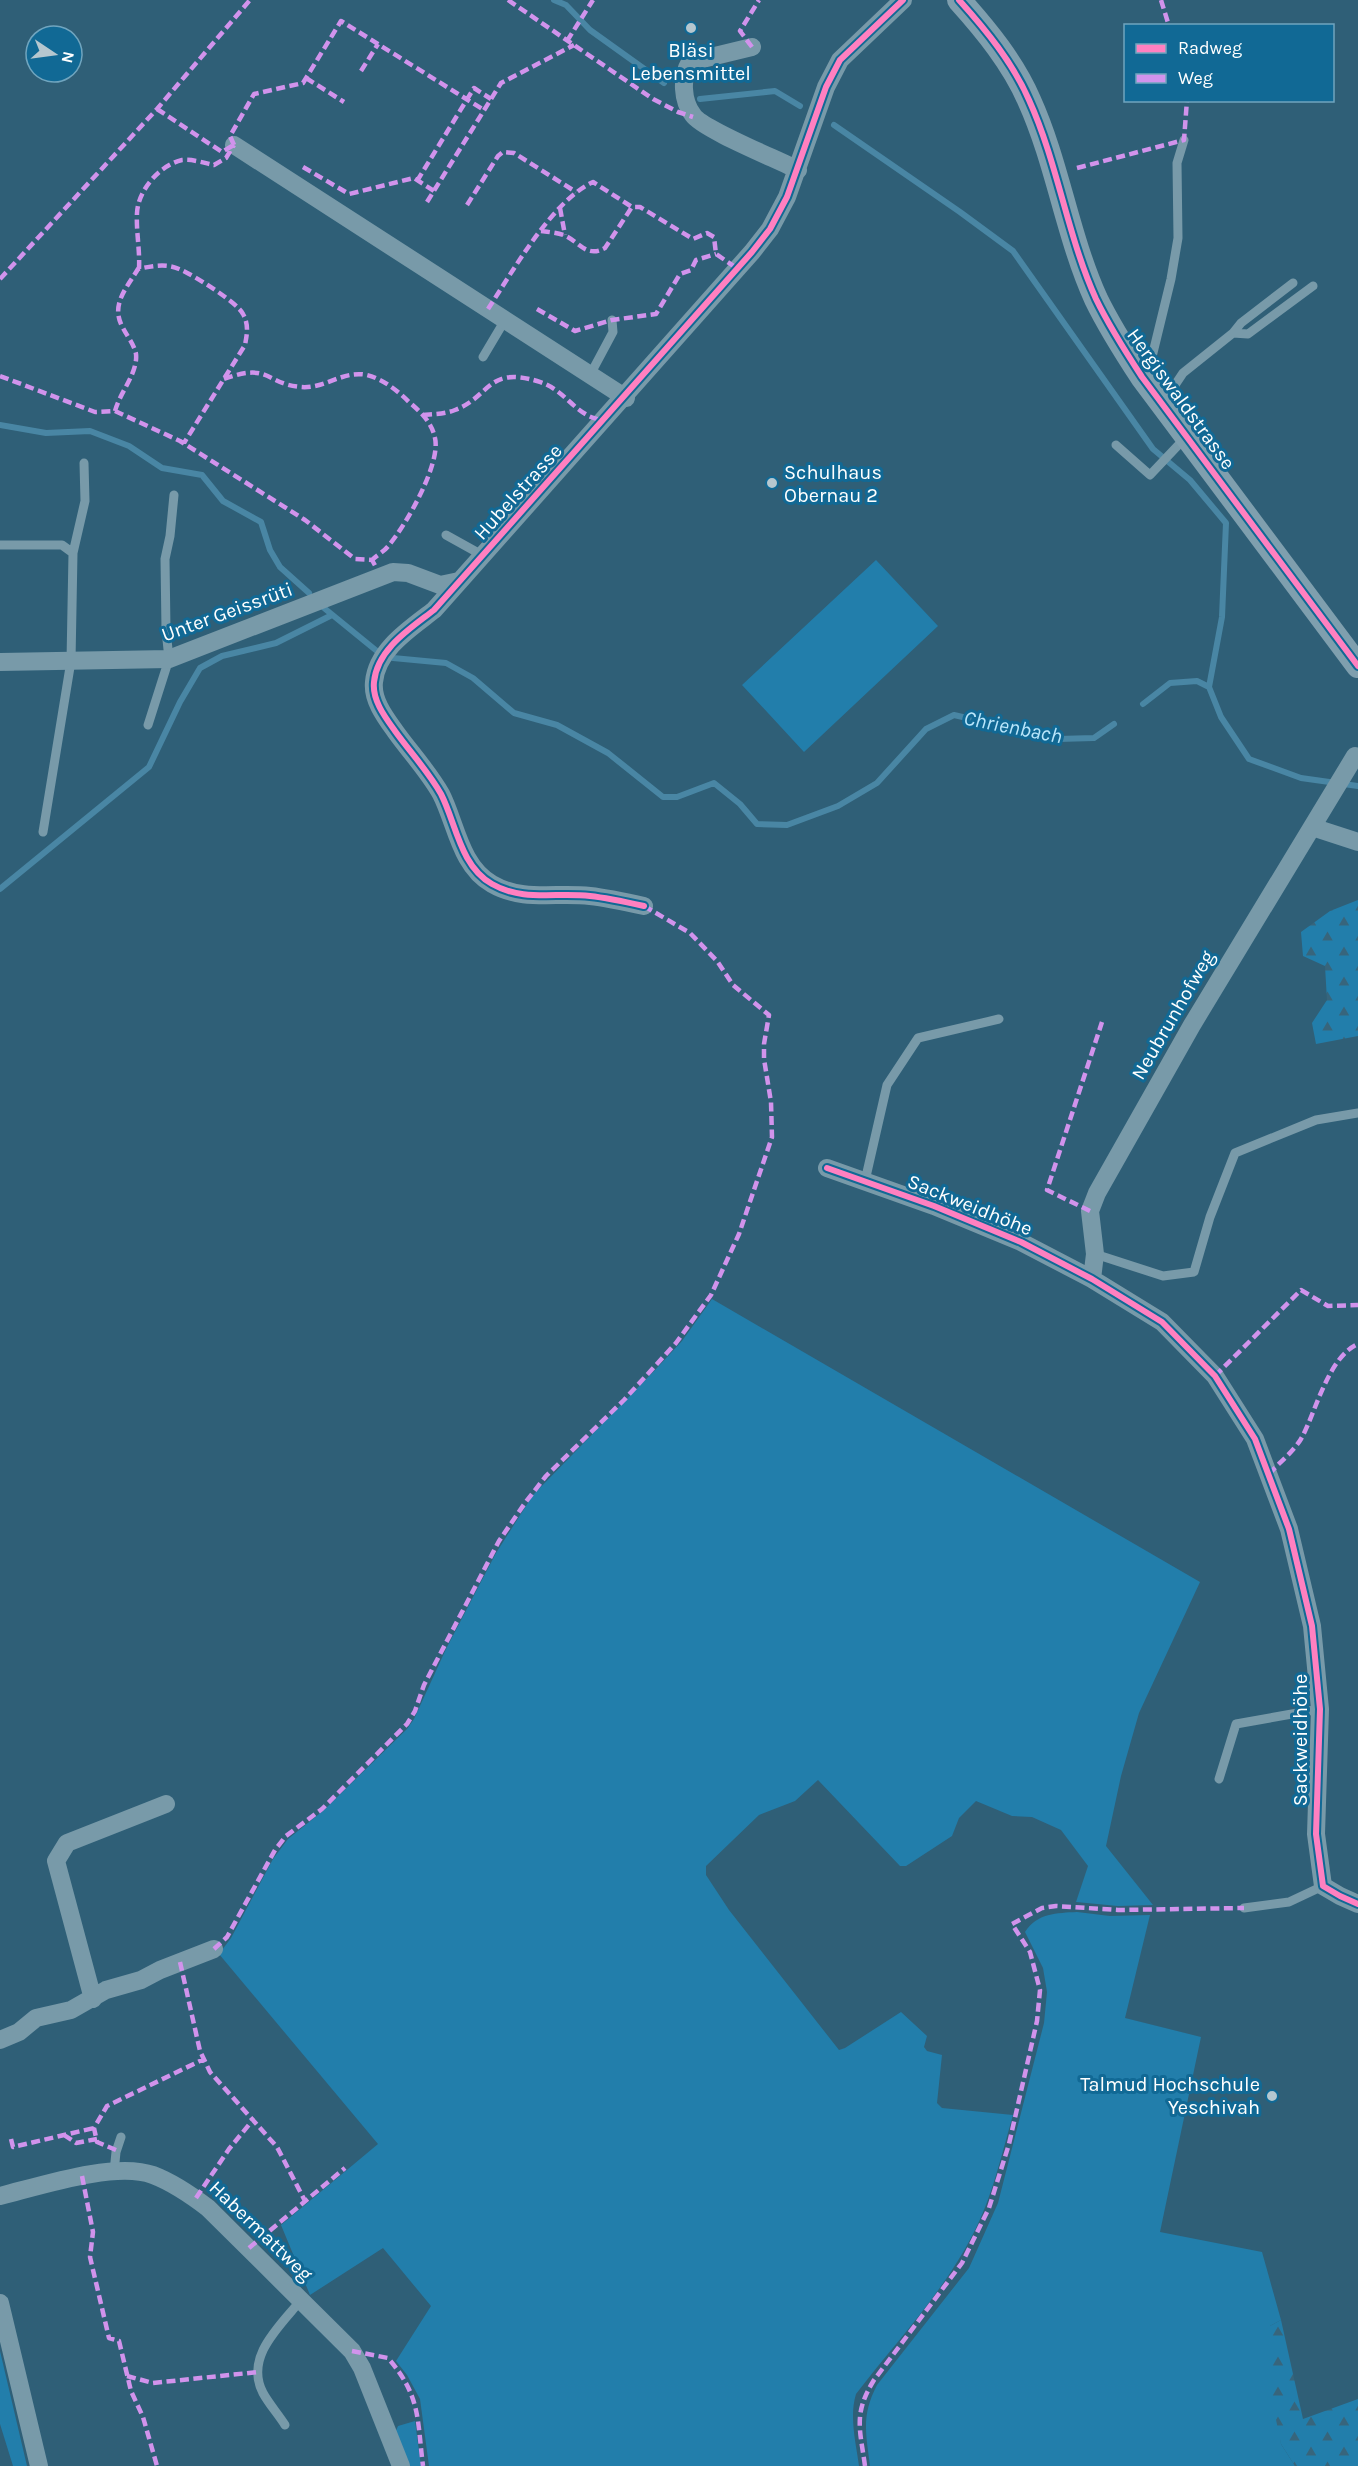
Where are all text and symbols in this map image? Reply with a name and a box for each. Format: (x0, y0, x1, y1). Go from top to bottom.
marker: Bläsi Lebensmittel (684, 21, 698, 35)
north arrow (24, 24, 84, 84)
legend (1124, 24, 1334, 102)
text: Radweg (1178, 37, 1242, 59)
place label: Bläsi Lebensmittel (631, 39, 751, 85)
text: N (58, 50, 79, 65)
text: Weg (1178, 67, 1213, 89)
street label: Hergiswaldstrasse (1122, 324, 1240, 474)
street label: Hubelstrasse (469, 439, 567, 545)
place label: Schulhaus Obernau 2 (784, 461, 882, 507)
marker: Schulhaus Obernau 2 (765, 476, 779, 490)
street label: Unter Geissrüti (158, 578, 296, 646)
water label: Chrienbach (962, 706, 1064, 748)
street label: Neubrunhofweg (1127, 946, 1219, 1084)
street label: Sackweidhöhe (904, 1169, 1036, 1241)
street label: Sackweidhöhe (1289, 1674, 1312, 1806)
place label: Talmud Hochschule Yeschivah (1080, 2073, 1260, 2119)
marker: Talmud Hochschule Yeschivah (1265, 2089, 1279, 2103)
street label: Habermattweg (205, 2176, 317, 2286)

